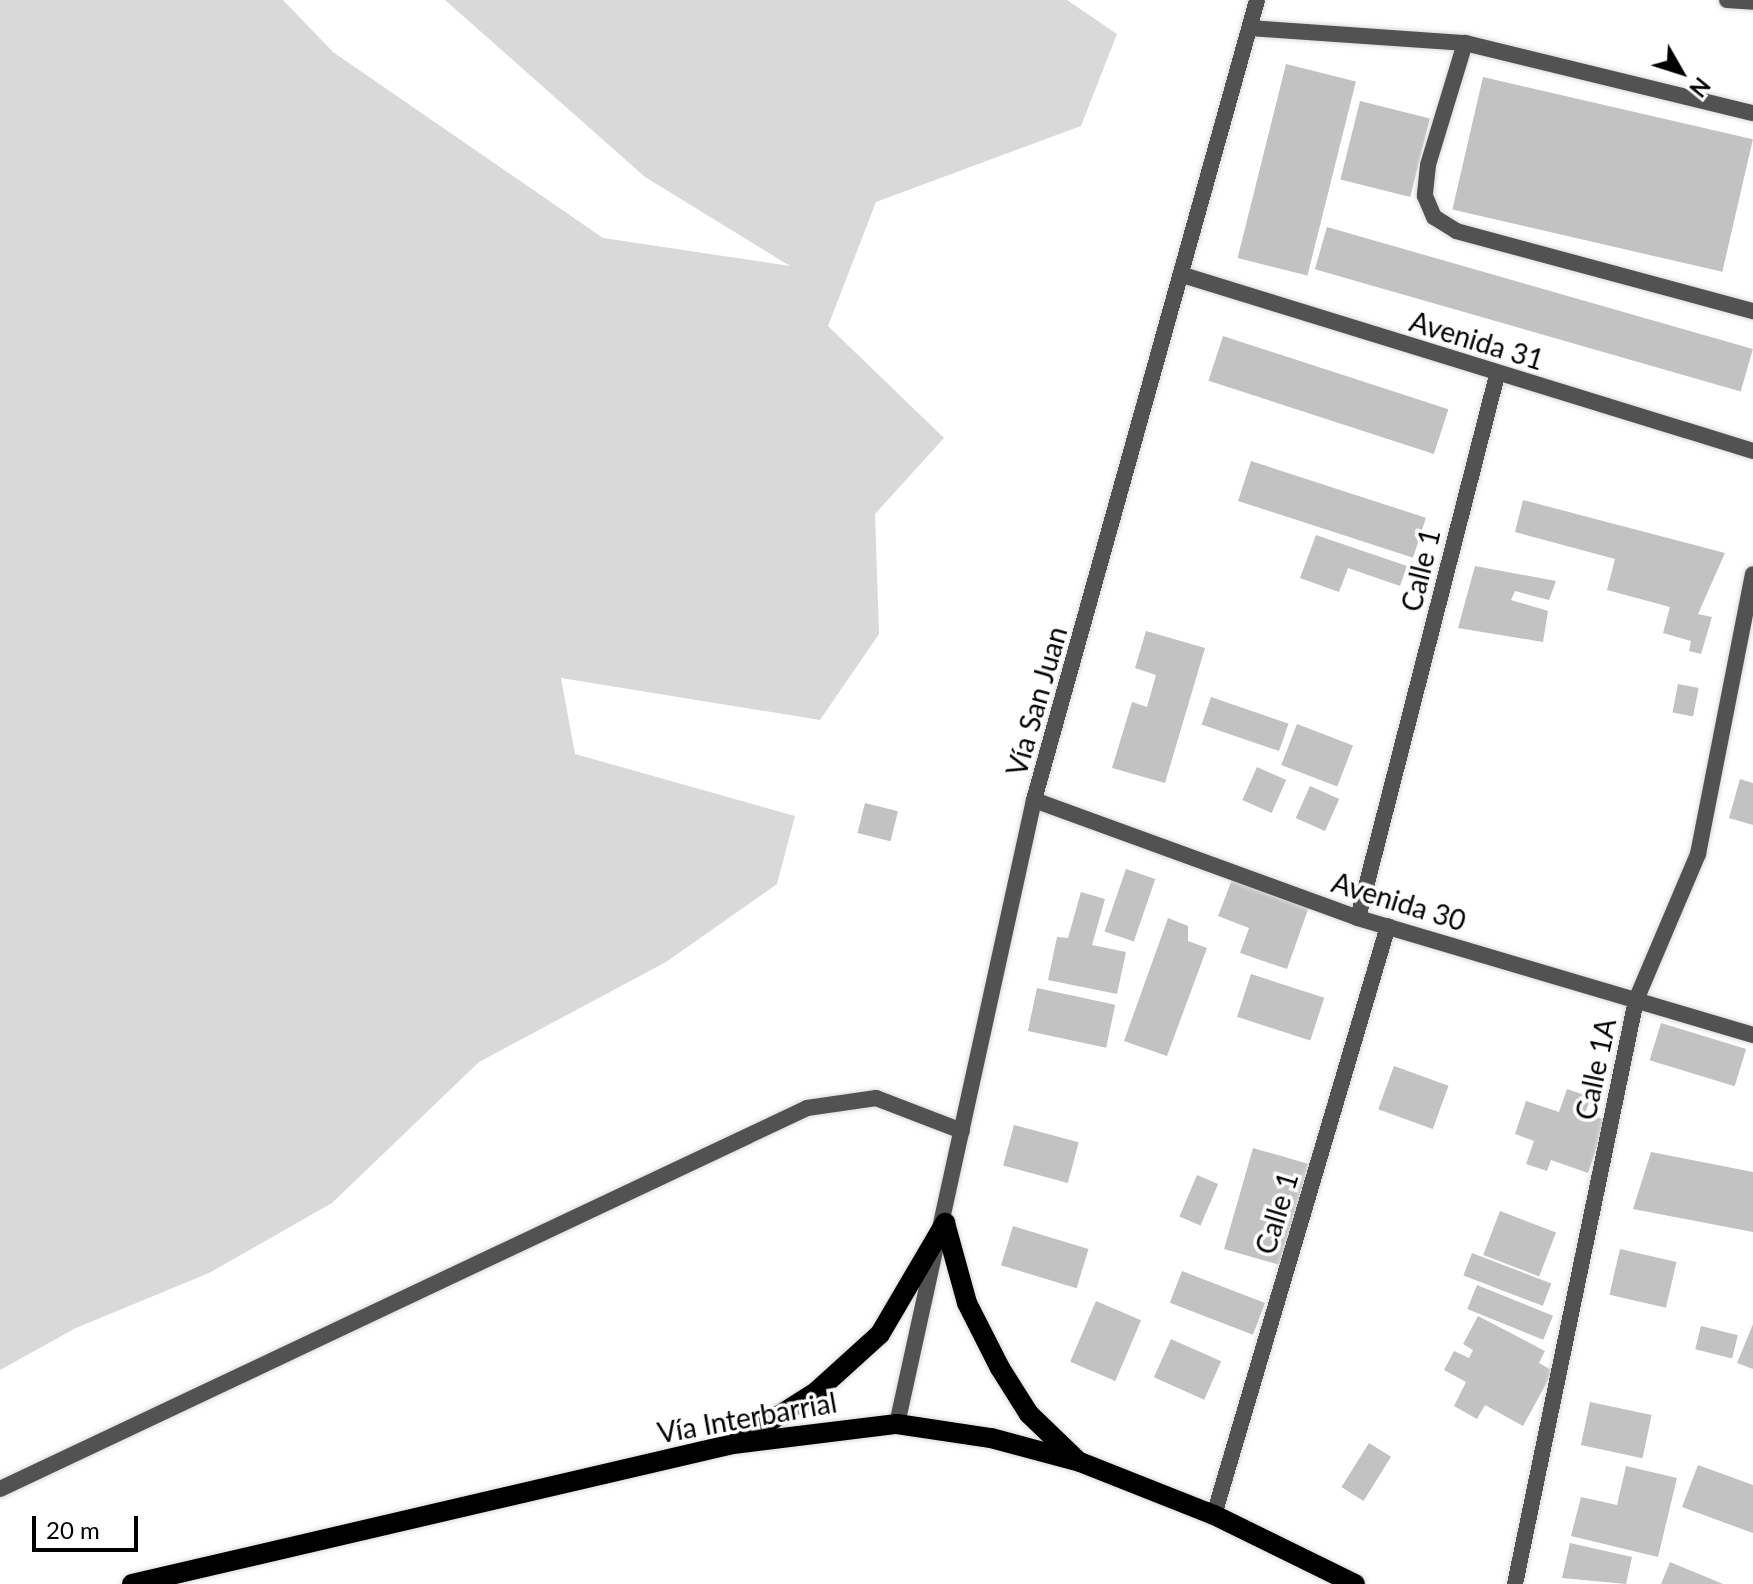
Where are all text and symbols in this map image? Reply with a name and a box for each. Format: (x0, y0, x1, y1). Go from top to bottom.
north arrow (1641, 32, 1721, 112)
text: N (1684, 72, 1716, 102)
street label: Avenida 31 (1406, 304, 1548, 376)
street label: Calle 1 (1394, 525, 1446, 615)
street label: Vía San Juan (999, 622, 1073, 780)
street label: Avenida 30 (1328, 865, 1470, 937)
street label: Calle 1A (1568, 1015, 1622, 1123)
street label: Calle 1 (1248, 1168, 1304, 1258)
street label: Vía Interbarrial (655, 1385, 839, 1449)
scale bar (36, 1500, 142, 1550)
text: 20 m (46, 1515, 100, 1544)

